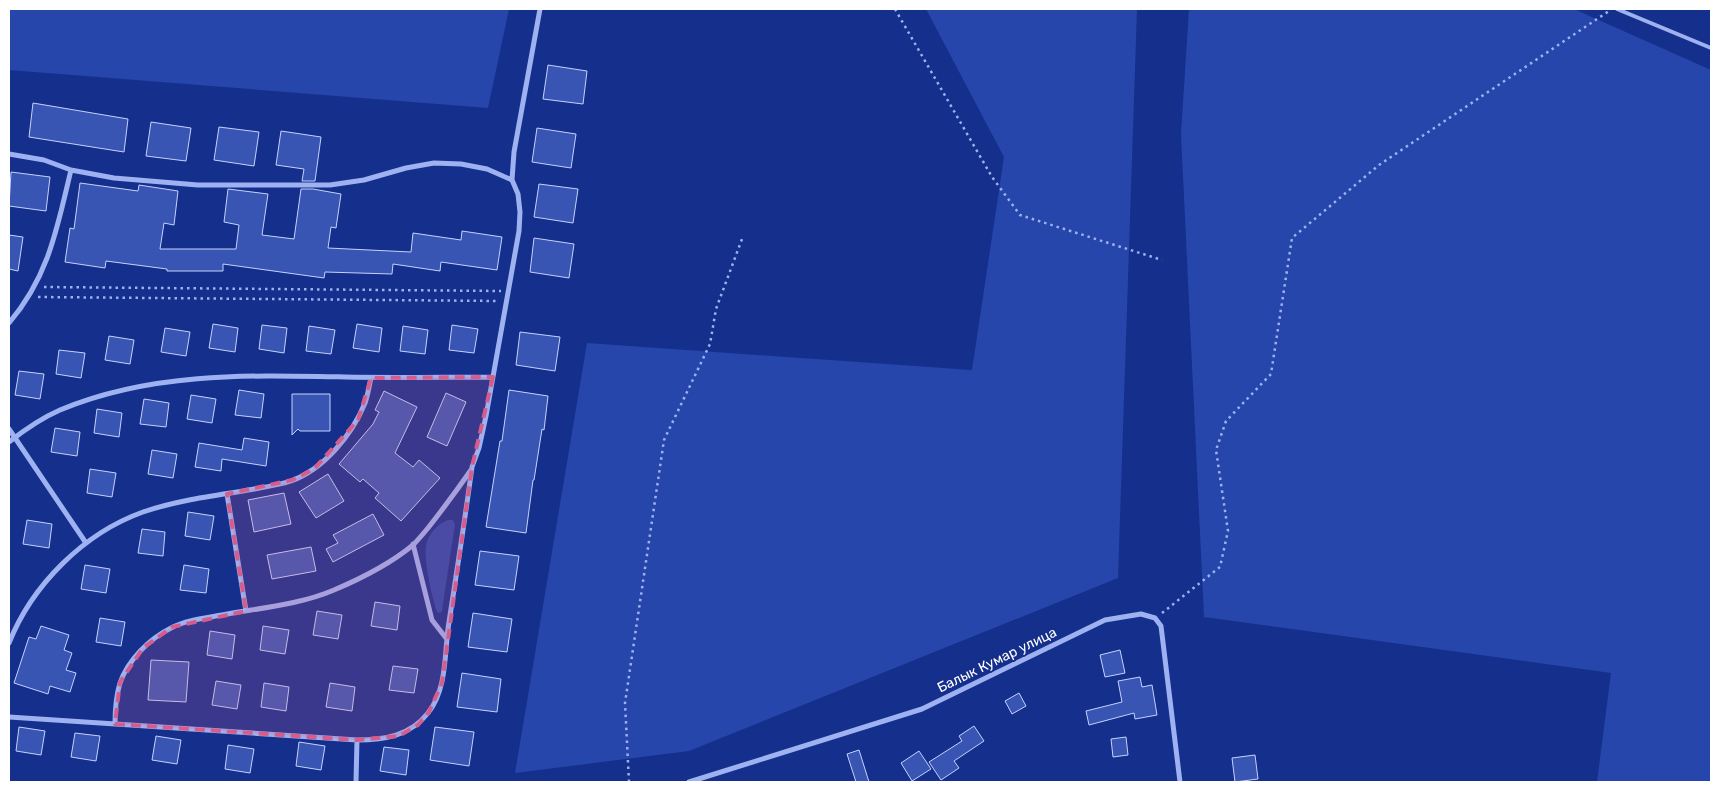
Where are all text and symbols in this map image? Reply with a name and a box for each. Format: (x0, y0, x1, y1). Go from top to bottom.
street label: Балык Кумар улица (934, 624, 1060, 696)

